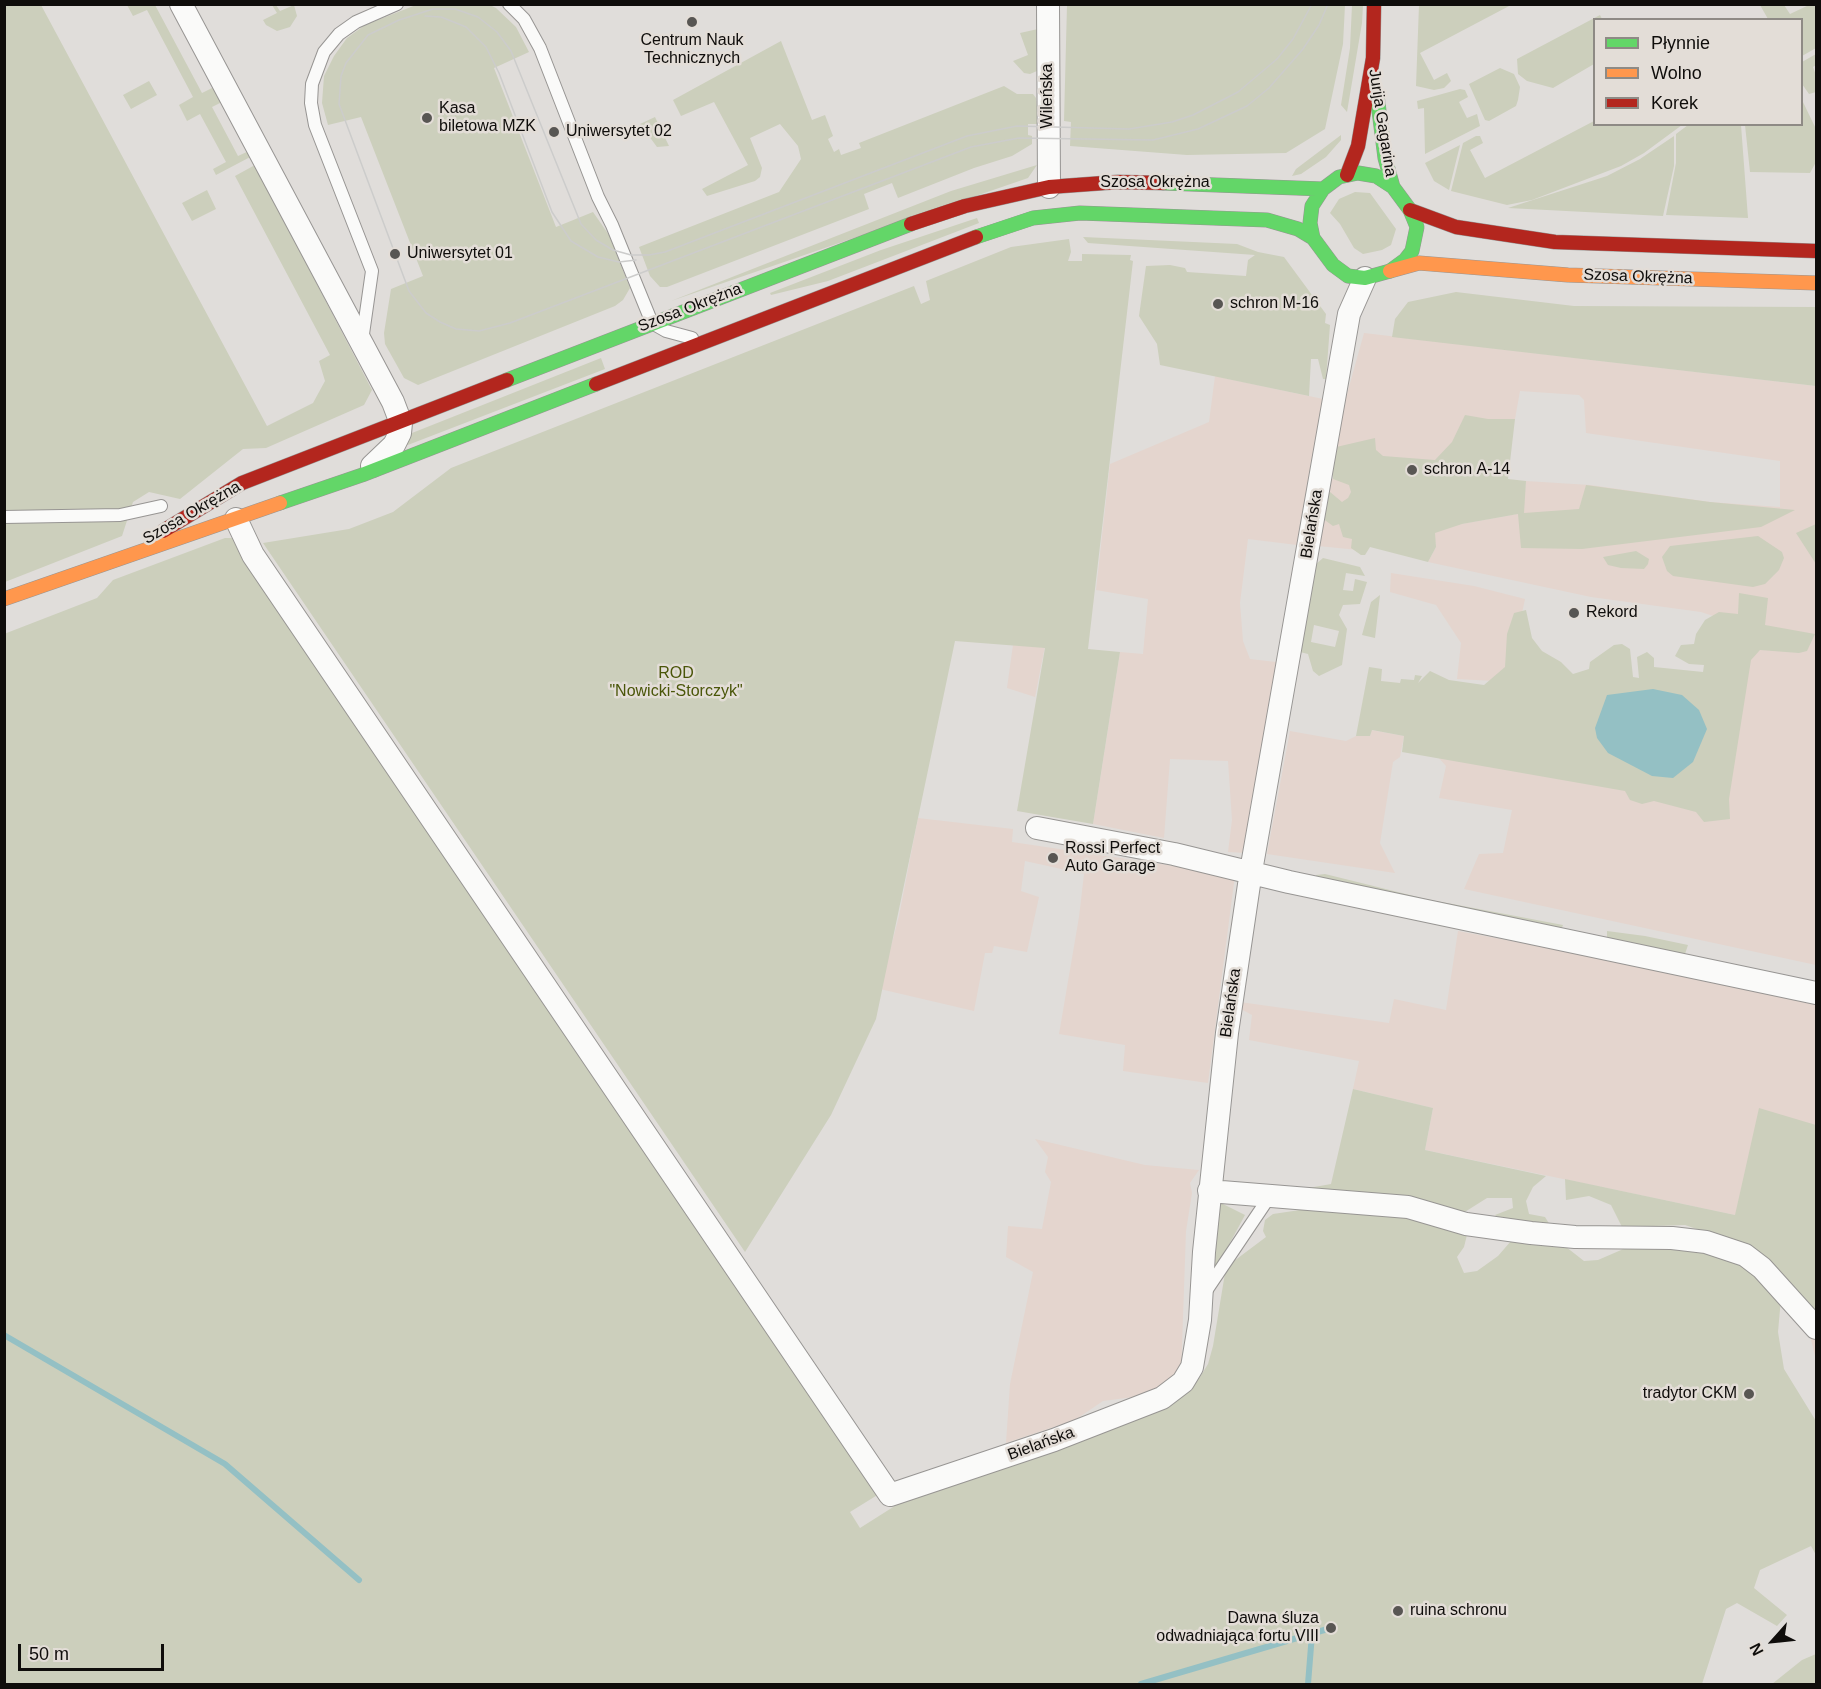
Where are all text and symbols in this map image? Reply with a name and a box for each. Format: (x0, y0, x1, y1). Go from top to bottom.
marker: Centrum Nauk Technicznych (685, 15, 699, 29)
legend (1593, 18, 1803, 126)
place label: Centrum Nauk Technicznych (640, 31, 744, 69)
text: Płynnie (1651, 33, 1710, 53)
text: Wolno (1651, 63, 1702, 83)
street label: Wileńska (1038, 64, 1058, 128)
street label: Jurija Gagarina (1364, 68, 1400, 178)
text: Korek (1651, 93, 1698, 113)
place label: Kasa biletowa MZK (439, 99, 536, 137)
marker: Kasa biletowa MZK (420, 111, 434, 125)
place label: Uniwersytet 02 (566, 122, 672, 142)
marker: Uniwersytet 02 (547, 125, 561, 139)
street label: Szosa Okrężna (1100, 173, 1210, 193)
place label: Uniwersytet 01 (407, 244, 513, 264)
marker: Uniwersytet 01 (388, 247, 402, 261)
street label: Szosa Okrężna (1583, 265, 1693, 289)
street label: Szosa Okrężna (636, 279, 744, 337)
place label: schron M-16 (1230, 294, 1319, 314)
marker: schron M-16 (1211, 297, 1225, 311)
place label: schron A-14 (1424, 460, 1510, 480)
marker: schron A-14 (1405, 463, 1419, 477)
street label: Szosa Okrężna (140, 477, 244, 549)
street label: Bielańska (1297, 488, 1327, 560)
place label: Rekord (1586, 603, 1638, 623)
marker: Rekord (1567, 606, 1581, 620)
park label: ROD "Nowicki-Storczyk" (609, 664, 743, 702)
place label: Rossi Perfect Auto Garage (1065, 839, 1160, 877)
marker: Rossi Perfect Auto Garage (1046, 851, 1060, 865)
street label: Bielańska (1217, 967, 1245, 1039)
place label: tradytor CKM (1643, 1384, 1737, 1404)
marker: tradytor CKM (1742, 1387, 1756, 1401)
street label: Bielańska (1005, 1423, 1077, 1465)
place label: ruina schronu (1410, 1601, 1507, 1621)
marker: ruina schronu (1391, 1604, 1405, 1618)
place label: Dawna śluza odwadniająca fortu VIII (1156, 1609, 1319, 1647)
north arrow (1743, 1611, 1803, 1671)
marker: Dawna śluza odwadniająca fortu VIII (1324, 1621, 1338, 1635)
scale bar (21, 1632, 166, 1670)
text: N (1746, 1640, 1767, 1658)
text: 50 m (29, 1644, 69, 1664)

